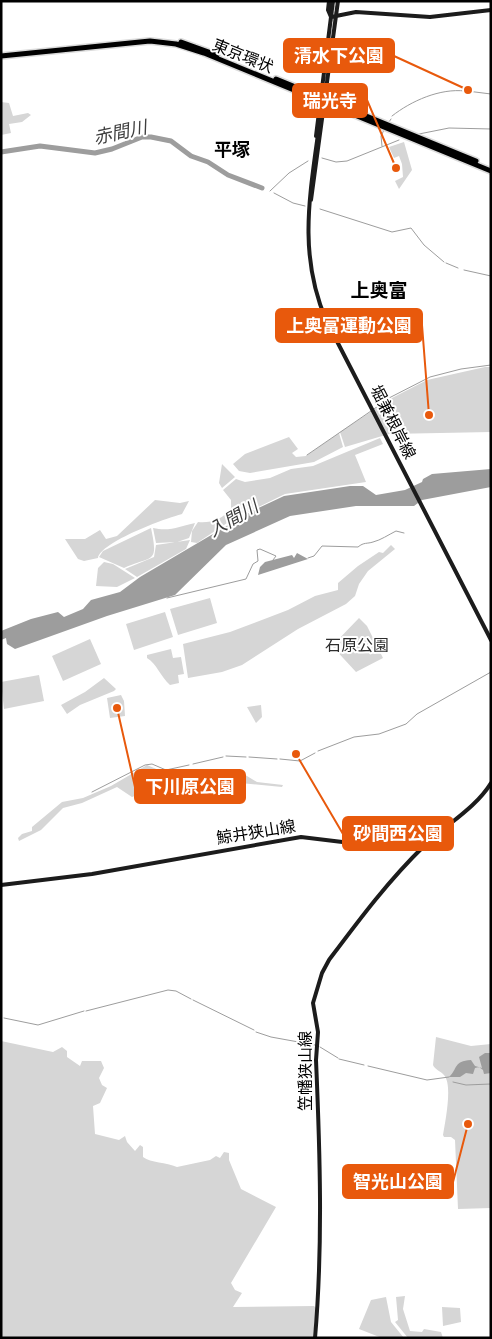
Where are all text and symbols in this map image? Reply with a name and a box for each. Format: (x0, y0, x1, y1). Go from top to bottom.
street label: 東京環状 (210, 35, 276, 77)
callout: 清水下公園 (284, 39, 394, 72)
text: 清水下公園 (294, 45, 384, 66)
callout: 瑞光寺 (293, 84, 367, 117)
text: 瑞光寺 (303, 90, 357, 111)
water label: 赤間川 (91, 116, 151, 148)
district label: 平塚 (214, 139, 250, 160)
district label: 上奥富 (350, 279, 408, 301)
callout: 上奥富運動公園 (276, 309, 422, 342)
text: 上奥富運動公園 (286, 315, 412, 336)
street label: 堀兼根岸線 (366, 382, 420, 462)
water label: 入間川 (204, 494, 263, 541)
park label: 石原公園 (325, 636, 389, 655)
callout: 下川原公園 (135, 770, 245, 803)
text: 下川原公園 (145, 776, 235, 797)
street label: 鯨井狭山線 (215, 816, 297, 848)
callout: 砂間西公園 (343, 817, 453, 850)
text: 砂間西公園 (353, 823, 443, 844)
street label: 笠幡狭山線 (296, 1031, 315, 1111)
callout: 智光山公園 (343, 1165, 453, 1198)
text: 智光山公園 (353, 1171, 443, 1192)

